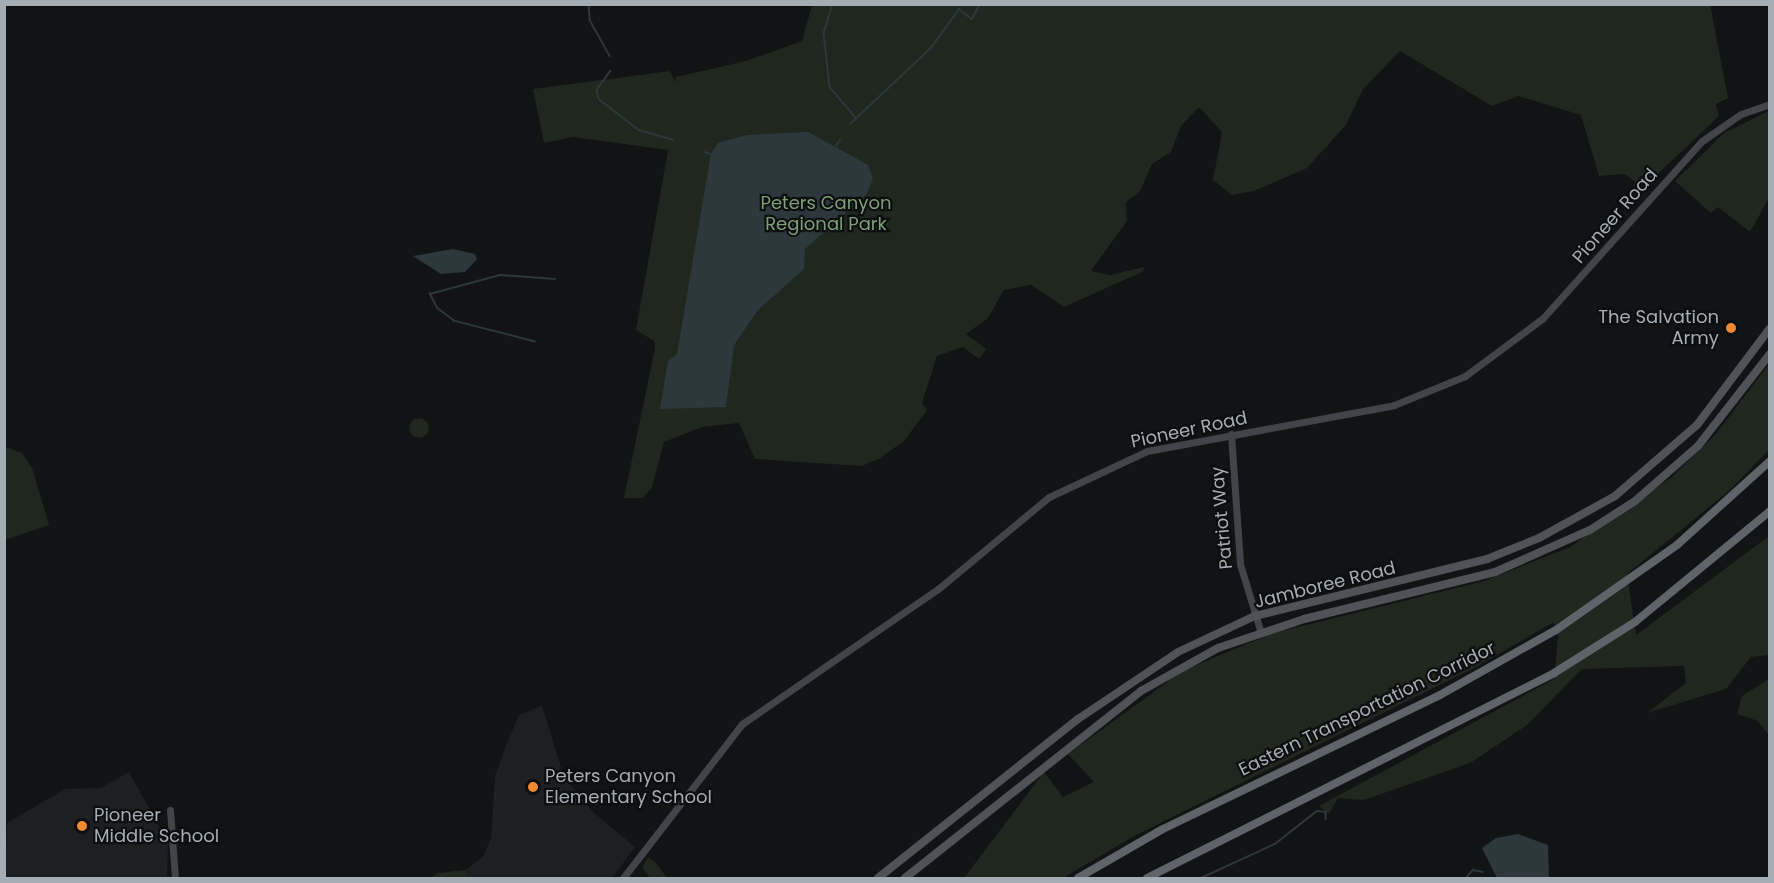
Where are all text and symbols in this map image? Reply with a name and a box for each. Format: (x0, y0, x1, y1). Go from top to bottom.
street label: Pioneer Road (1568, 164, 1662, 268)
park label: Peters Canyon Regional Park (761, 193, 891, 236)
place label: The Salvation Army (1598, 307, 1719, 350)
marker: The Salvation Army (1724, 321, 1738, 335)
street label: Pioneer Road (1129, 407, 1249, 453)
street label: Patriot Way (1207, 466, 1237, 570)
street label: Jamboree Road (1252, 557, 1398, 613)
street label: Eastern Transportation Corridor (1235, 637, 1499, 781)
place label: Peters Canyon Elementary School (545, 766, 712, 808)
marker: Peters Canyon Elementary School (526, 780, 540, 794)
place label: Pioneer Middle School (94, 805, 219, 848)
marker: Pioneer Middle School (75, 819, 89, 833)

